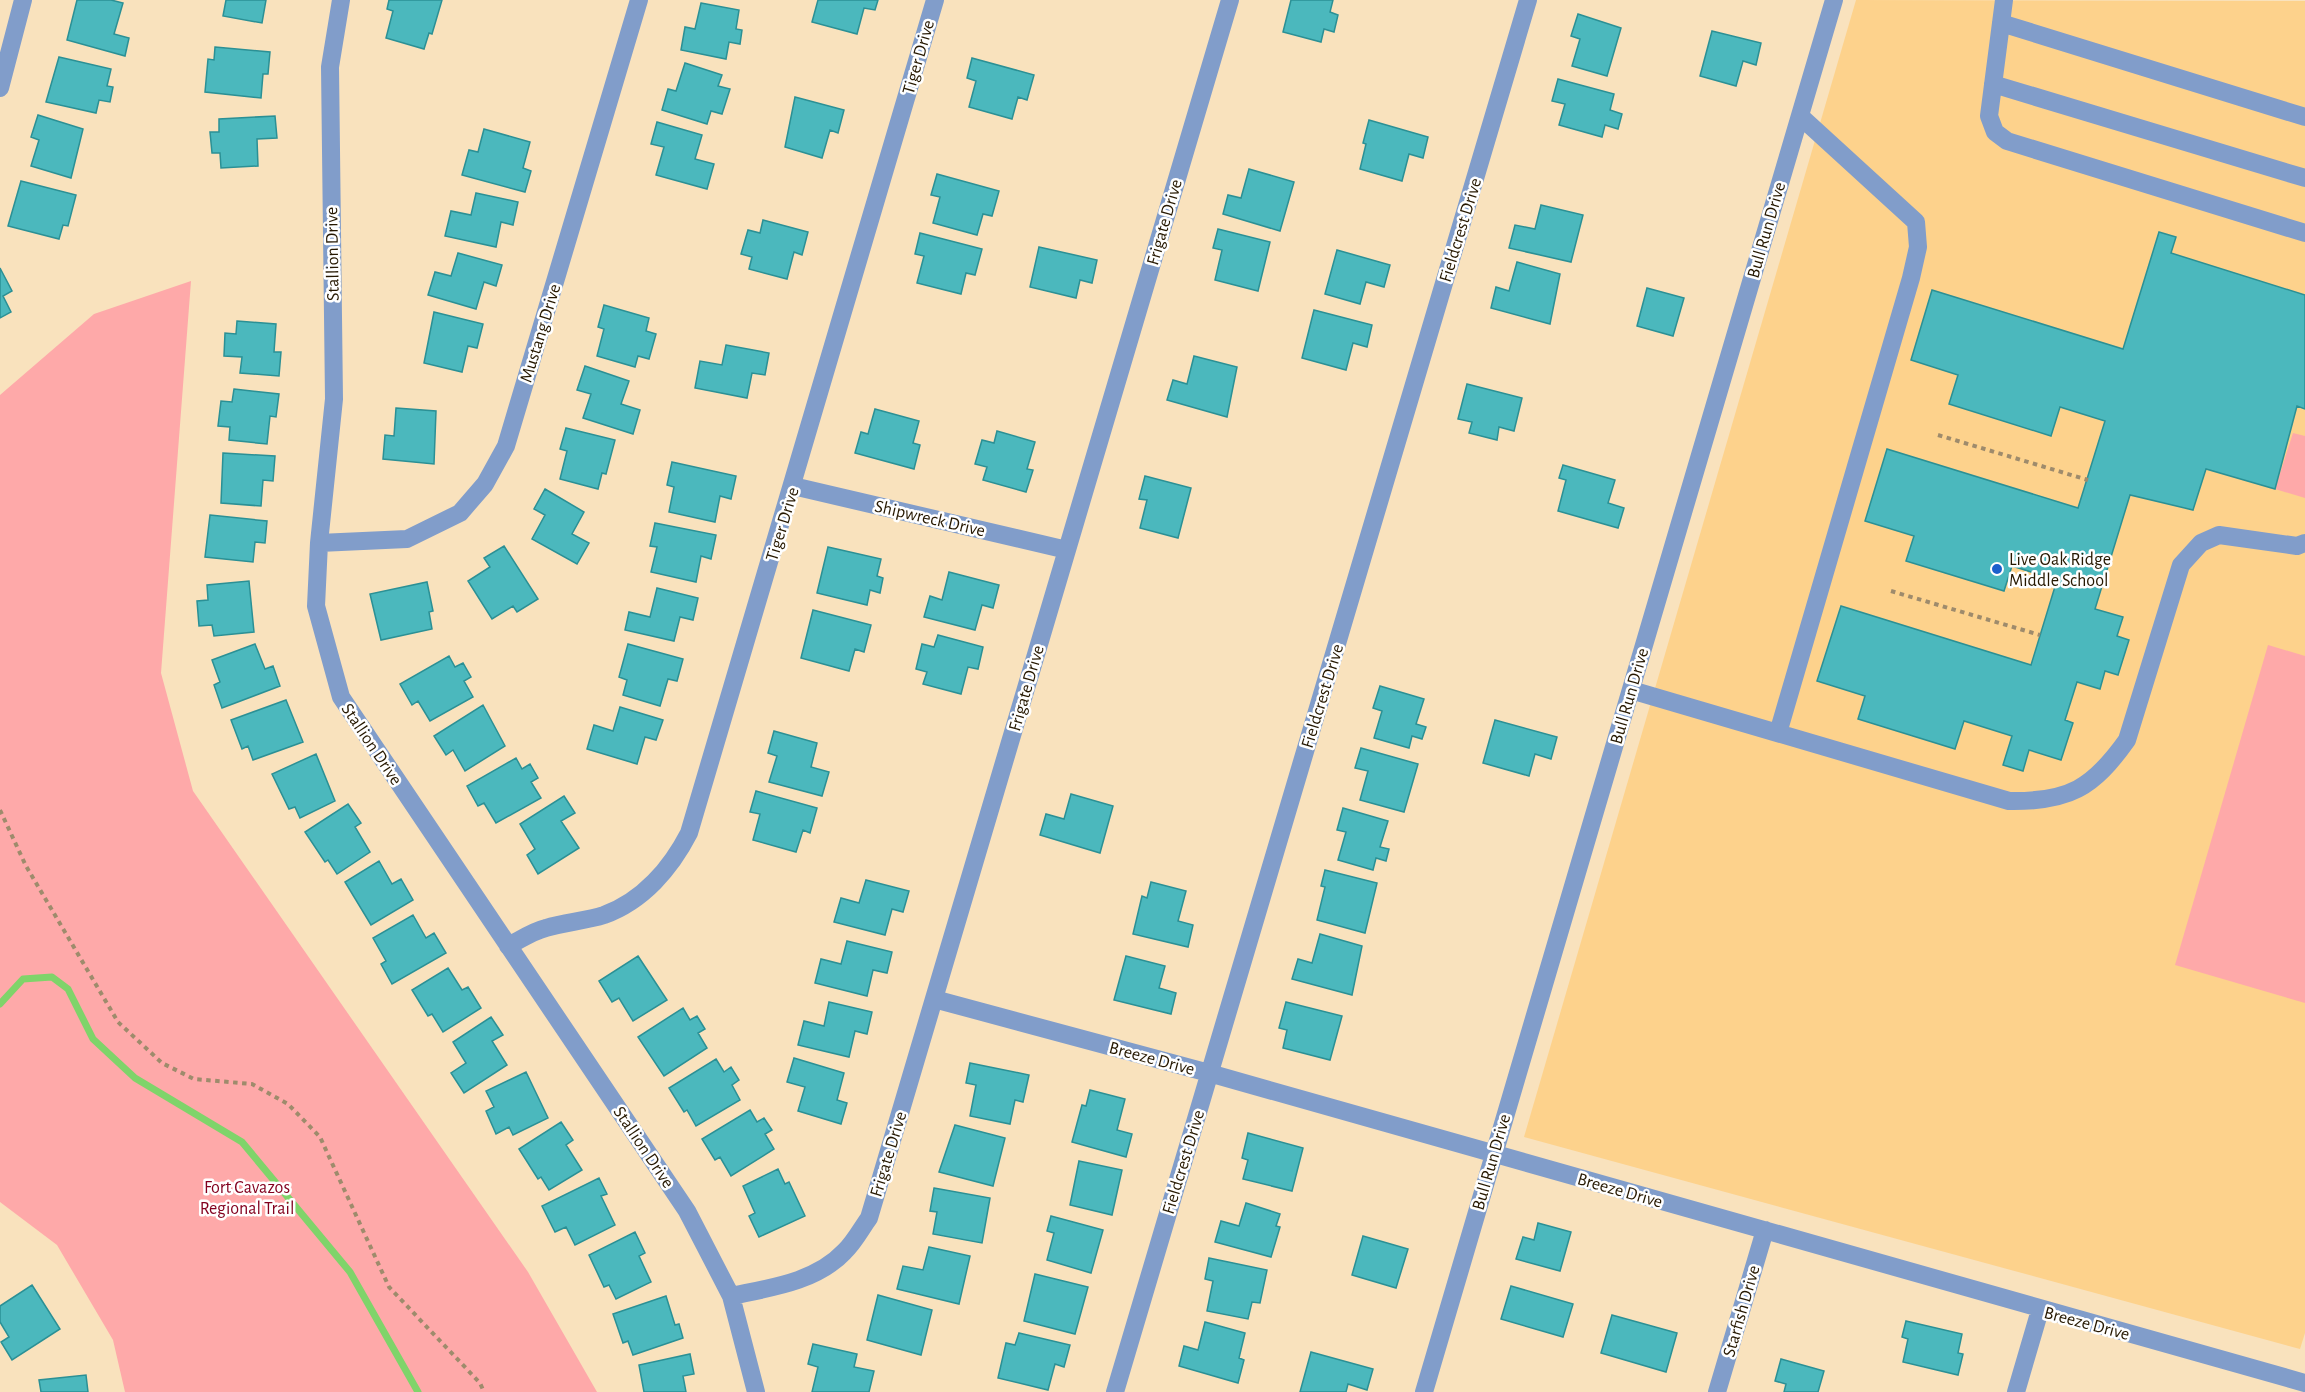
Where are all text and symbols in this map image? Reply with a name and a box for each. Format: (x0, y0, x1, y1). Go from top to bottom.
street label: Tiger Drive (900, 18, 938, 97)
street label: Fieldcrest Drive (1437, 176, 1485, 285)
street label: Frigate Drive (1144, 177, 1186, 267)
street label: Bull Run Drive (1745, 180, 1789, 280)
street label: Stallion Drive (323, 207, 343, 301)
street label: Mustang Drive (517, 282, 564, 385)
street label: Tiger Drive (763, 485, 803, 563)
street label: Shipwreck Drive (873, 498, 987, 540)
place label: Live Oak Ridge Middle School (2009, 551, 2111, 590)
marker: Live Oak Ridge Middle School (1990, 562, 2004, 576)
street label: Fieldcrest Drive (1299, 642, 1347, 751)
street label: Frigate Drive (1006, 643, 1048, 733)
street label: Bull Run Drive (1608, 646, 1652, 746)
street label: Stallion Drive (337, 700, 405, 789)
street label: Breeze Drive (1107, 1039, 1196, 1079)
street label: Stallion Drive (609, 1103, 677, 1192)
street label: Fieldcrest Drive (1160, 1108, 1208, 1217)
street label: Frigate Drive (867, 1109, 910, 1199)
street label: Bull Run Drive (1470, 1112, 1514, 1212)
street label: Breeze Drive (1575, 1170, 1664, 1212)
park label: Fort Cavazos Regional Trail (200, 1179, 294, 1218)
street label: Starfish Drive (1720, 1263, 1764, 1359)
street label: Breeze Drive (2042, 1304, 2131, 1344)

